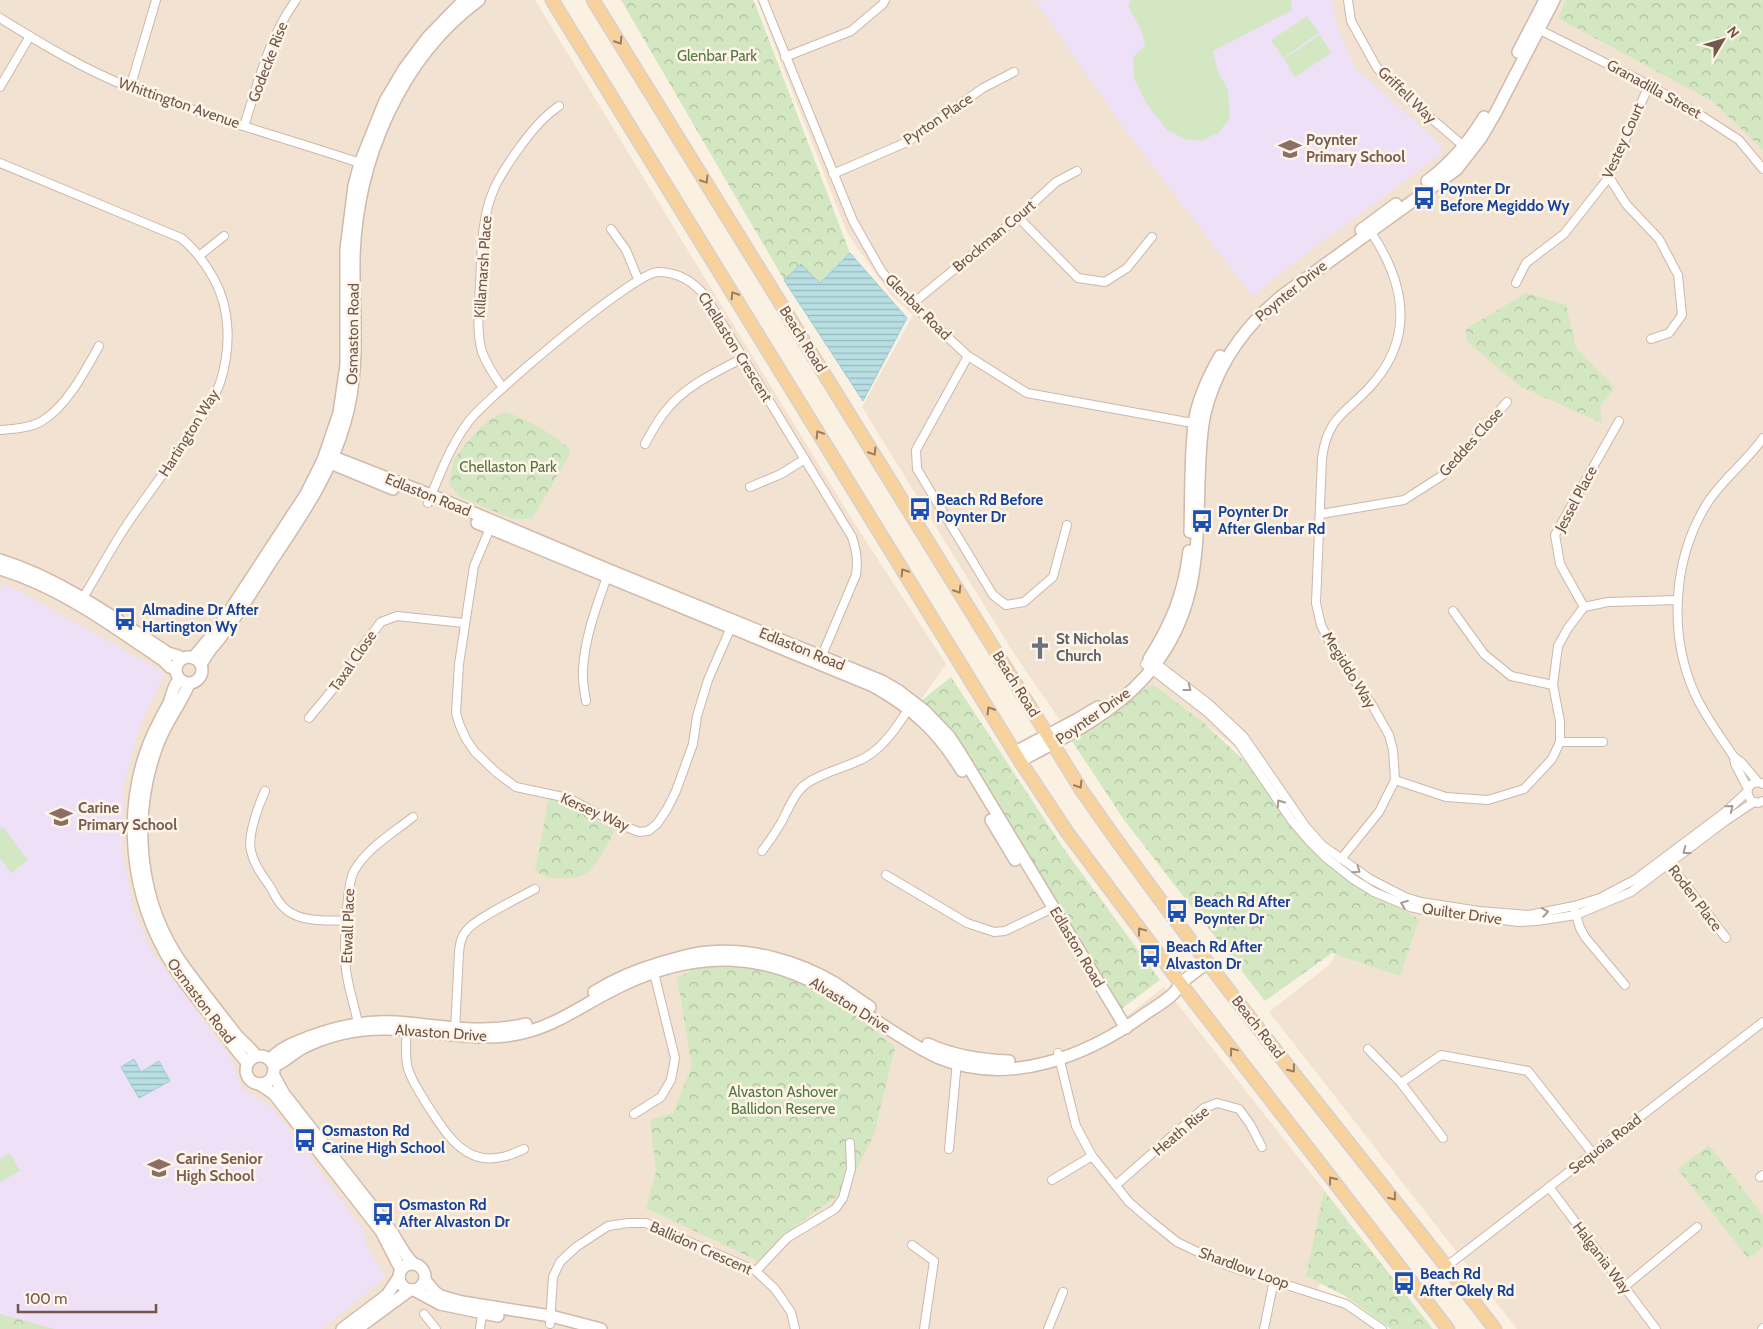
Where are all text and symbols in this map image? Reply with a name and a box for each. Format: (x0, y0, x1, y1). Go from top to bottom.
north arrow (1698, 15, 1748, 65)
street label: Godecke Rise (244, 19, 292, 105)
text: N (1723, 23, 1743, 41)
one-way arrow (613, 36, 622, 45)
park label: Glenbar Park (677, 47, 757, 65)
street label: Granadilla Street (1604, 56, 1704, 122)
street label: Griffell Way (1374, 63, 1440, 127)
street label: Whittington Avenue (116, 74, 242, 132)
street label: Pyrton Place (900, 89, 976, 149)
street label: Vestey Court (1598, 101, 1648, 181)
place label: Poynter Primary School (1306, 131, 1405, 166)
school or university icon: Poynter Primary School (1277, 136, 1303, 162)
one-way arrow (698, 174, 708, 183)
place label: Poynter Dr Before Megiddo Wy (1440, 180, 1570, 215)
bus stop icon: Poynter Dr Before Megiddo Wy (1411, 185, 1437, 211)
street label: Brockman Court (949, 196, 1039, 276)
street label: Killamarsh Place (470, 215, 496, 319)
street label: Poynter Drive (1252, 257, 1331, 325)
street label: Glenbar Road (881, 270, 955, 344)
street label: Osmaston Road (343, 283, 363, 385)
street label: Chellaston Crescent (694, 289, 776, 405)
one-way arrow (730, 292, 740, 301)
street label: Beach Road (776, 303, 830, 375)
street label: Hartington Way (155, 386, 223, 480)
street label: Geddes Close (1435, 404, 1507, 480)
one-way arrow (816, 430, 826, 439)
one-way arrow (866, 446, 876, 455)
park label: Chellaston Park (459, 458, 557, 476)
street label: Jessel Place (1551, 463, 1601, 536)
street label: Edlaston Road (382, 470, 474, 520)
place label: Beach Rd Before Poynter Dr (936, 491, 1044, 526)
bus stop icon: Beach Rd Before Poynter Dr (907, 496, 933, 522)
place label: Poynter Dr After Glenbar Rd (1218, 503, 1325, 538)
bus stop icon: Poynter Dr After Glenbar Rd (1189, 508, 1215, 534)
one-way arrow (901, 568, 911, 577)
one-way arrow (952, 585, 962, 594)
place label: Almadine Dr After Hartington Wy (142, 601, 258, 636)
bus stop icon: Almadine Dr After Hartington Wy (112, 606, 138, 632)
street label: Edlaston Road (756, 624, 848, 674)
street label: Taxal Close (325, 627, 381, 695)
street label: Megiddo Way (1318, 628, 1380, 712)
place label: St Nicholas Church (1056, 630, 1129, 665)
church icon: St Nicholas Church (1027, 635, 1053, 661)
street label: Beach Road (989, 648, 1043, 720)
one-way arrow (1183, 682, 1192, 691)
street label: Poynter Drive (1052, 684, 1134, 748)
one-way arrow (986, 707, 996, 716)
one-way arrow (1072, 780, 1082, 789)
street label: Kersey Way (558, 789, 632, 835)
place label: Carine Primary School (78, 799, 177, 834)
one-way arrow (1277, 800, 1286, 809)
school or university icon: Carine Primary School (48, 804, 74, 830)
one-way arrow (1724, 805, 1733, 814)
one-way arrow (1682, 845, 1692, 854)
street label: Roden Place (1664, 861, 1726, 935)
one-way arrow (1351, 864, 1360, 873)
street label: Etwall Place (338, 888, 358, 964)
place label: Beach Rd After Poynter Dr (1194, 893, 1290, 928)
bus stop icon: Beach Rd After Poynter Dr (1164, 898, 1190, 924)
street label: Quilter Drive (1421, 899, 1503, 929)
one-way arrow (1400, 900, 1409, 910)
street label: Edlaston Road (1046, 903, 1108, 991)
one-way arrow (1541, 908, 1550, 918)
one-way arrow (1138, 927, 1147, 937)
place label: Beach Rd After Alvaston Dr (1166, 938, 1262, 973)
bus stop icon: Beach Rd After Alvaston Dr (1137, 943, 1163, 969)
street label: Osmaston Road (163, 955, 239, 1047)
street label: Alvaston Drive (806, 973, 894, 1037)
street label: Beach Road (1228, 992, 1288, 1062)
street label: Alvaston Drive (395, 1021, 488, 1045)
one-way arrow (1230, 1048, 1238, 1057)
one-way arrow (1286, 1064, 1295, 1073)
park label: Alvaston Ashover Ballidon Reserve (728, 1083, 838, 1118)
street label: Heath Rise (1149, 1102, 1213, 1160)
street label: Sequoia Road (1565, 1110, 1645, 1178)
place label: Osmaston Rd Carine High School (322, 1122, 445, 1157)
bus stop icon: Osmaston Rd Carine High School (292, 1127, 318, 1153)
place label: Carine Senior High School (176, 1150, 262, 1185)
school or university icon: Carine Senior High School (146, 1155, 172, 1181)
one-way arrow (1330, 1177, 1338, 1186)
one-way arrow (1387, 1191, 1395, 1200)
place label: Osmaston Rd After Alvaston Dr (399, 1196, 510, 1231)
bus stop icon: Osmaston Rd After Alvaston Dr (370, 1201, 396, 1227)
street label: Ballidon Crescent (647, 1217, 755, 1279)
street label: Halgania Way (1569, 1218, 1635, 1298)
street label: Shardlow Loop (1196, 1243, 1292, 1293)
place label: Beach Rd After Okely Rd (1420, 1265, 1514, 1300)
bus stop icon: Beach Rd After Okely Rd (1391, 1270, 1417, 1296)
scale bar (18, 1282, 155, 1314)
text: 100 m (25, 1290, 67, 1308)

